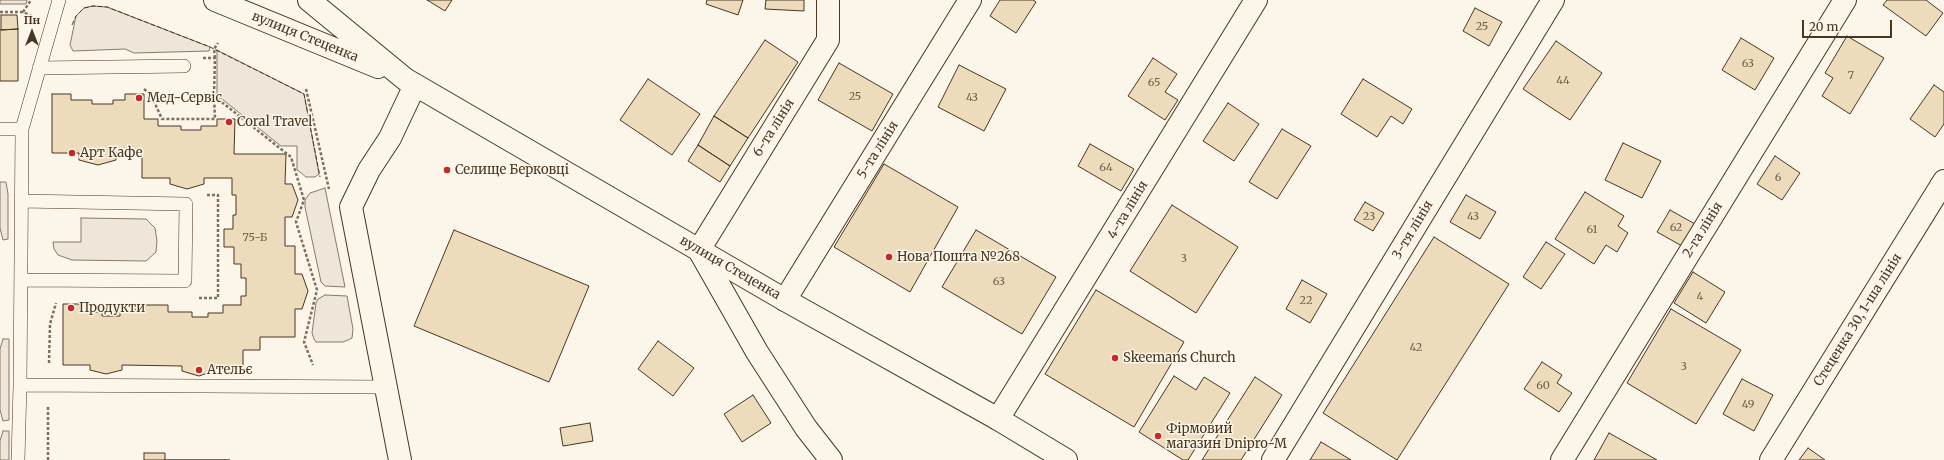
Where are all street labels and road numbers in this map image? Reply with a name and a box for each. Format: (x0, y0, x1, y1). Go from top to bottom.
street label: вулиця Стеценка (250, 9, 360, 65)
street label: 6-та лінія (750, 96, 798, 160)
street label: 5-та лінія (854, 118, 902, 182)
street label: 4-та лінія (1105, 178, 1151, 242)
street label: 3-тя лінія (1389, 198, 1437, 262)
street label: 2-га лінія (1680, 199, 1726, 261)
street label: вулиця Стеценка (677, 233, 783, 303)
street label: Стеценка 30, 1-ша лінія (1811, 251, 1905, 389)

